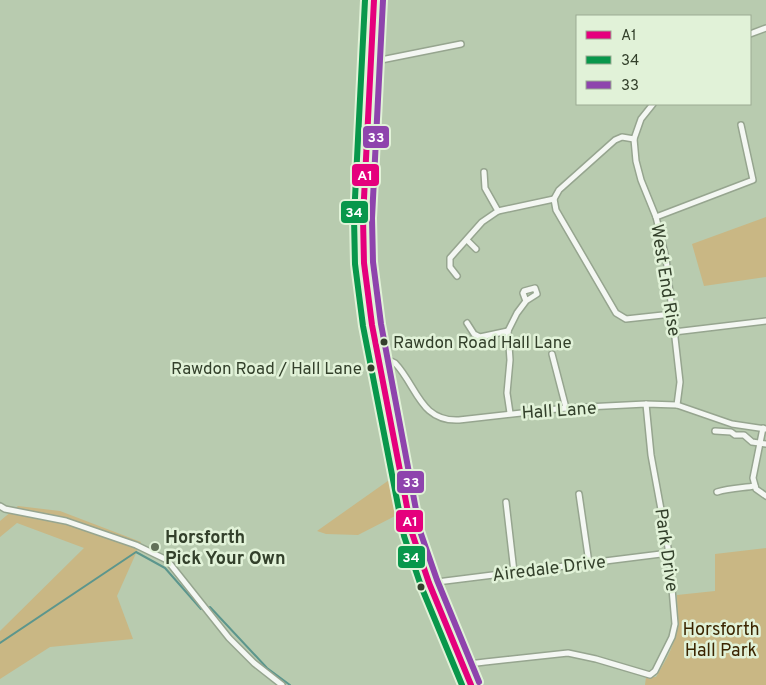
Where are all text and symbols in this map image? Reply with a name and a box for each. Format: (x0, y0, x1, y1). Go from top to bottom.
legend (576, 15, 751, 105)
text: A1 (621, 27, 637, 46)
text: 34 (621, 52, 639, 71)
text: 33 (621, 77, 639, 96)
line badge: 33 (362, 125, 390, 149)
text: 33 (368, 130, 384, 147)
line badge: A1 (351, 163, 380, 187)
text: A1 (357, 168, 373, 185)
line badge: 34 (340, 200, 369, 224)
text: 34 (345, 205, 363, 222)
street label: West End Rise (644, 222, 685, 338)
place label: Rawdon Road Hall Lane (393, 333, 572, 355)
marker: Rawdon Road Hall Lane (379, 337, 389, 347)
place label: Rawdon Road / Hall Lane (171, 359, 362, 381)
marker: Rawdon Road / Hall Lane (366, 363, 376, 373)
street label: Hall Lane (521, 397, 597, 426)
line badge: 33 (396, 470, 425, 494)
text: 33 (403, 475, 419, 492)
street label: Park Drive (648, 507, 683, 593)
line badge: A1 (395, 509, 424, 533)
text: A1 (402, 514, 418, 531)
place label: Horsforth Pick Your Own (165, 527, 286, 571)
marker: Horsforth Pick Your Own (149, 541, 161, 553)
line badge: 34 (397, 545, 426, 569)
text: 34 (402, 550, 420, 567)
street label: Airedale Drive (491, 551, 607, 588)
unlabelled marker (416, 582, 426, 592)
park label: Horsforth Hall Park (682, 619, 760, 663)

